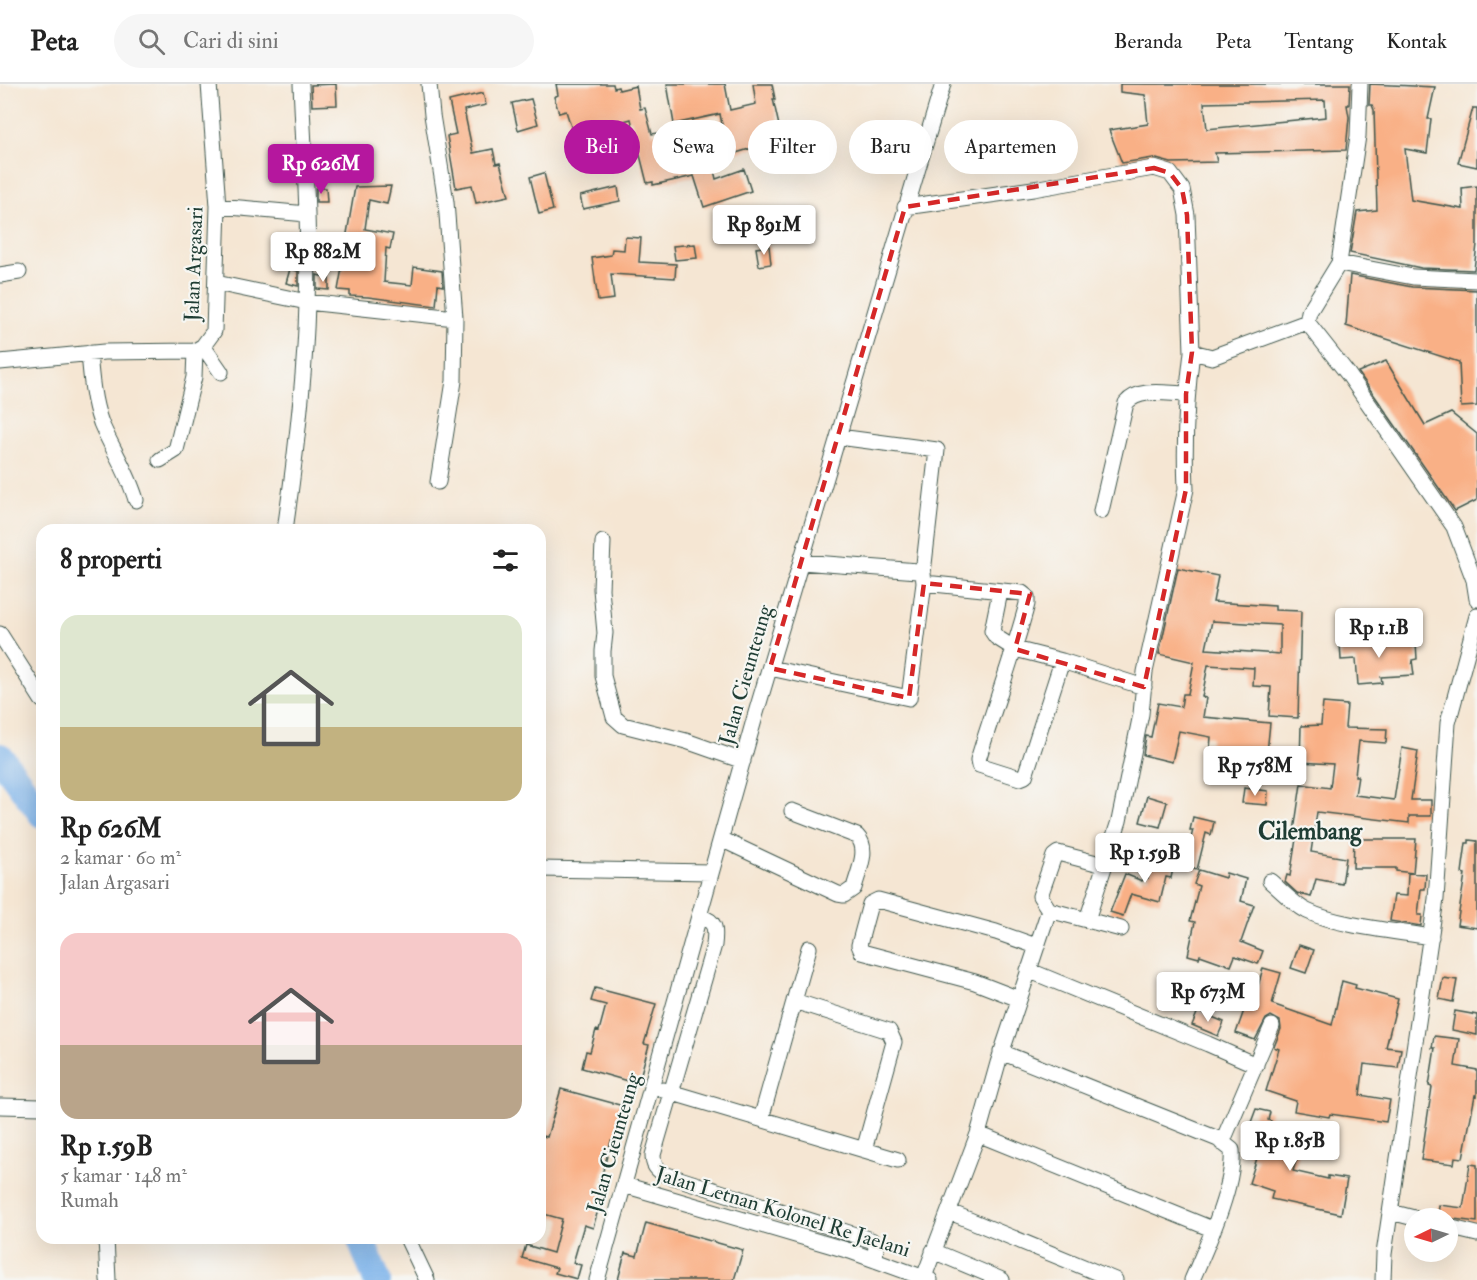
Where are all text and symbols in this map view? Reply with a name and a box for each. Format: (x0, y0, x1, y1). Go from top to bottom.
search box (114, 14, 534, 68)
text: Peta (30, 24, 78, 59)
icon: search (135, 25, 168, 58)
text: Cari di sini (183, 27, 279, 55)
text: Beranda (1114, 28, 1182, 55)
text: Peta (1215, 28, 1251, 55)
text: Tentang (1284, 28, 1353, 55)
text: Kontak (1386, 28, 1447, 55)
chip: Beli (564, 120, 640, 174)
chip: Sewa (652, 120, 736, 174)
chip: Filter (748, 120, 837, 174)
chip: Baru (849, 120, 932, 174)
chip: Apartemen (944, 120, 1078, 174)
pin: Rp 626M (266, 144, 376, 195)
text: Rp 626M (282, 151, 360, 176)
pin: Rp 891M (709, 205, 819, 256)
street label: Jalan Argasari (178, 206, 210, 323)
text: Rp 891M (727, 212, 801, 237)
pin: Rp 882M (268, 232, 378, 283)
text: Rp 882M (285, 239, 361, 264)
text: 8 properti (60, 544, 162, 576)
icon: filters (489, 544, 522, 577)
street label: Jalan Cieunteung (713, 601, 779, 749)
pin: Rp 1.1B (1324, 608, 1434, 659)
text: Rp 1.1B (1349, 615, 1409, 640)
icon: home (237, 654, 345, 762)
pin: Rp 758M (1200, 746, 1310, 797)
text: Rp 758M (1217, 753, 1293, 778)
text: Rp 626M (60, 813, 162, 845)
district label: Cilembang (1258, 816, 1363, 847)
pin: Rp 1.59B (1083, 833, 1207, 884)
text: Rp 1.59B (1109, 840, 1181, 865)
text: 2 kamar · 60 m² (60, 845, 181, 870)
text: Jalan Argasari (60, 870, 170, 895)
icon: home (237, 972, 345, 1080)
pin: Rp 673M (1153, 972, 1263, 1023)
text: Rp 673M (1171, 979, 1245, 1004)
street label: Jalan Cieunteung (581, 1069, 647, 1217)
pin: Rp 1.85B (1228, 1121, 1352, 1172)
text: Rp 1.85B (1255, 1128, 1325, 1153)
text: Rp 1.59B (60, 1131, 153, 1163)
street label: Jalan Letnan Kolonel Re Jaelani (652, 1160, 914, 1264)
text: 5 kamar · 148 m² (60, 1163, 187, 1188)
text: Rumah (60, 1188, 119, 1213)
north arrow (1404, 1208, 1458, 1262)
map controls (1404, 1208, 1458, 1262)

